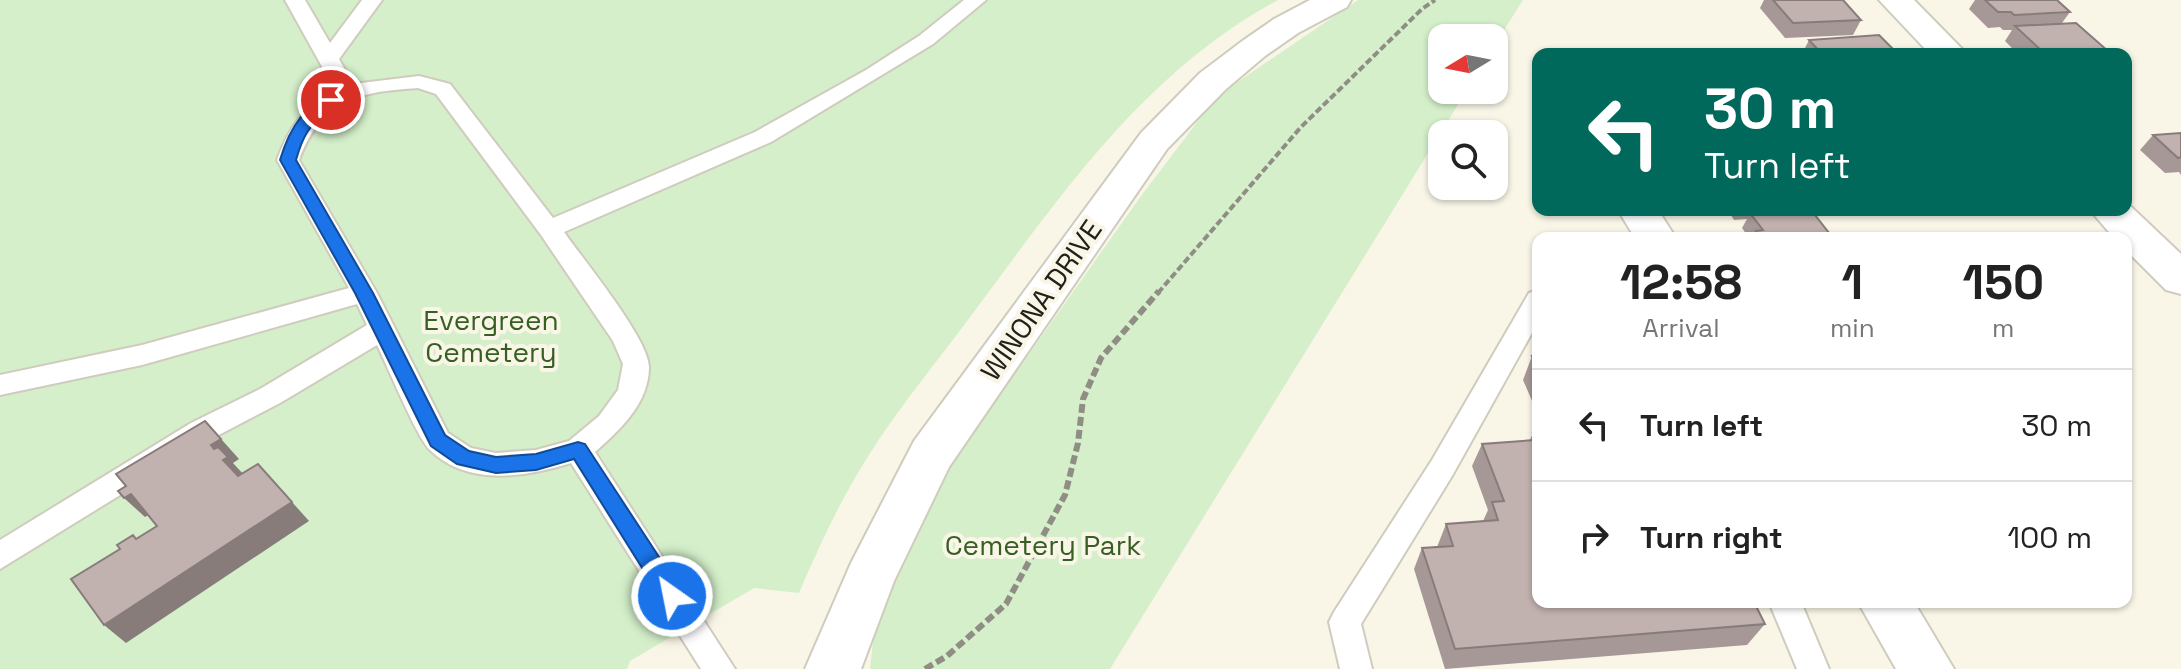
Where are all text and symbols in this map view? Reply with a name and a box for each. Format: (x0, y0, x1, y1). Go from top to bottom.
north arrow (1428, 24, 1508, 104)
map controls (1428, 24, 1508, 200)
pin (297, 66, 365, 134)
text: 30 m (1704, 73, 1836, 144)
icon: arrive (309, 78, 353, 122)
icon: left (1572, 80, 1676, 184)
button: search (1428, 120, 1508, 200)
text: Turn left (1704, 143, 1851, 189)
street label: WINONA DRIVE (972, 213, 1110, 387)
text: 12:58 (1620, 252, 1742, 313)
text: 1 (1841, 252, 1863, 313)
text: 150 (1962, 252, 2044, 313)
park label: Evergreen Cemetery (423, 302, 559, 370)
text: Arrival (1642, 311, 1720, 345)
text: min (1830, 311, 1875, 345)
text: m (1992, 311, 2014, 345)
icon: left (1572, 403, 1616, 447)
text: Turn left (1640, 406, 1763, 445)
text: 30 m (2021, 406, 2092, 445)
icon: right (1572, 515, 1616, 559)
text: Turn right (1640, 518, 1783, 557)
text: 100 m (2007, 518, 2092, 557)
park label: Cemetery Park (945, 527, 1141, 563)
position arrow (630, 554, 714, 638)

